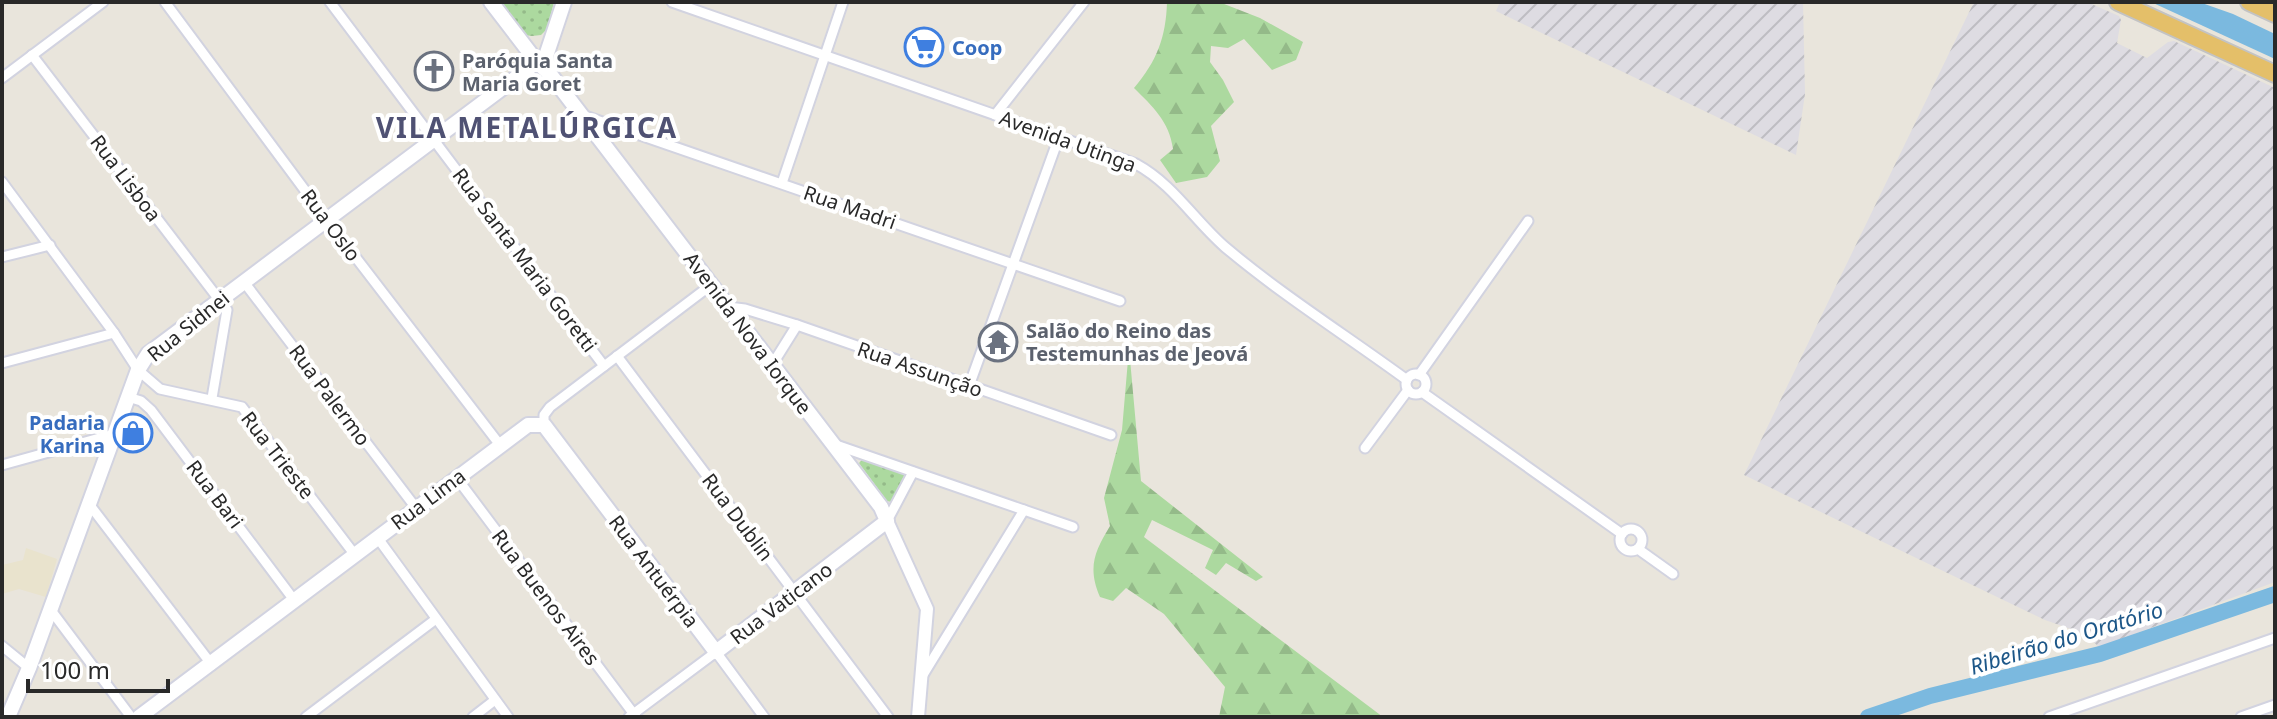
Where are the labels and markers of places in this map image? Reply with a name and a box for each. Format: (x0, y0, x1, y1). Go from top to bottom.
supermarket icon: Coop (903, 26, 945, 68)
place label: Coop (952, 34, 1002, 61)
place label: Paróquia Santa Maria Goret (462, 47, 613, 97)
church icon: Paróquia Santa Maria Goret (413, 50, 455, 92)
place label: Salão do Reino das Testemunhas de Jeová (1026, 317, 1248, 367)
temple icon: Salão do Reino das Testemunhas de Jeová (977, 321, 1019, 363)
place label: Padaria Karina (29, 409, 105, 459)
shop icon: Padaria Karina (112, 412, 154, 454)

